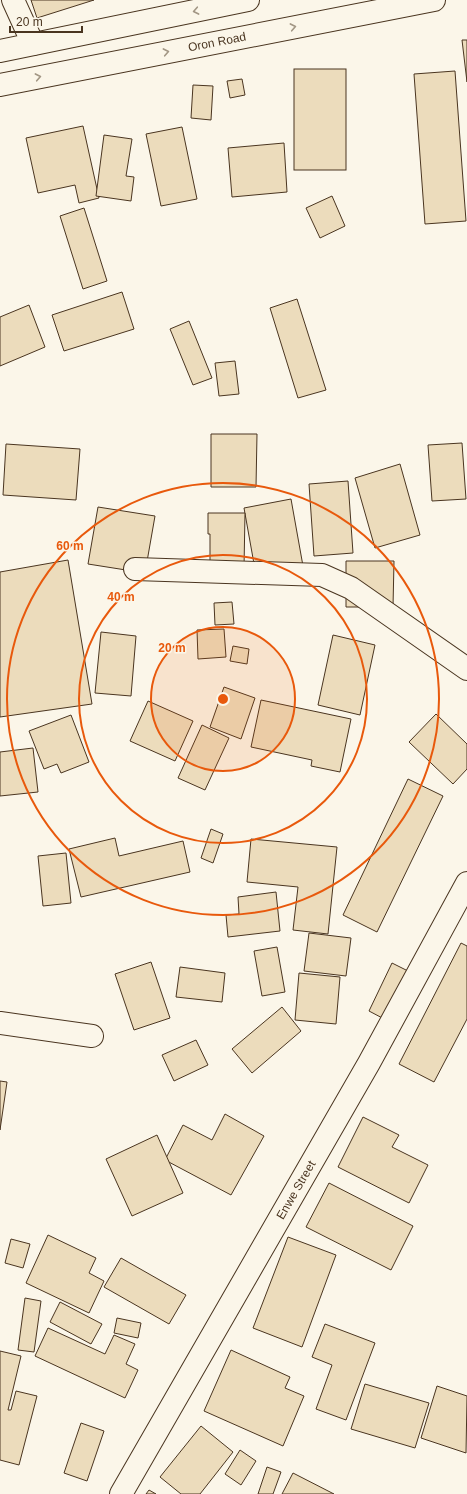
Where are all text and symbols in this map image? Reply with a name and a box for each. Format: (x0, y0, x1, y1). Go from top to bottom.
one-way arrow (193, 6, 199, 14)
scale bar (10, 8, 82, 34)
text: 20 m (16, 15, 43, 29)
one-way arrow (290, 24, 297, 32)
street label: Oron Road (187, 30, 247, 54)
one-way arrow (163, 48, 169, 57)
one-way arrow (35, 73, 41, 82)
text: 60 m (56, 539, 84, 553)
text: 40 m (107, 590, 135, 604)
text: 20 m (158, 641, 186, 655)
centre of rings (216, 692, 230, 706)
street label: Enwe Street (274, 1158, 319, 1222)

